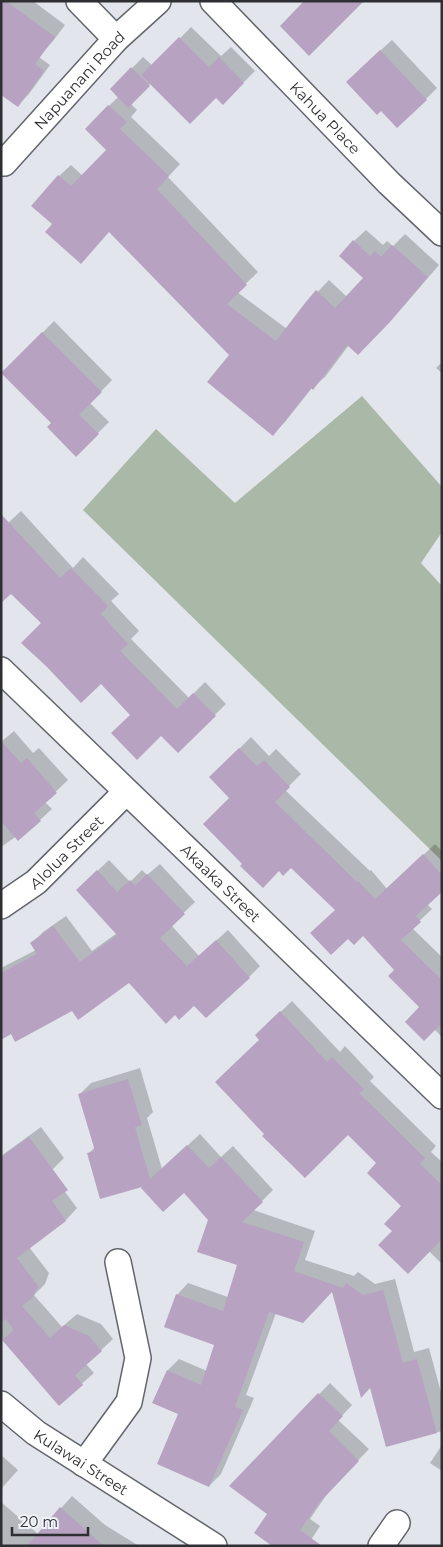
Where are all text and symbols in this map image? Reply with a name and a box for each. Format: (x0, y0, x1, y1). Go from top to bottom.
street label: Napuanani Road (30, 26, 128, 133)
street label: Kahua Place (286, 77, 365, 158)
street label: Alolua Street (26, 811, 107, 893)
street label: Akaaka Street (177, 840, 265, 926)
street label: Kulawai Street (30, 1425, 132, 1499)
scale bar (12, 1504, 89, 1536)
text: 20 m (20, 1512, 58, 1531)

